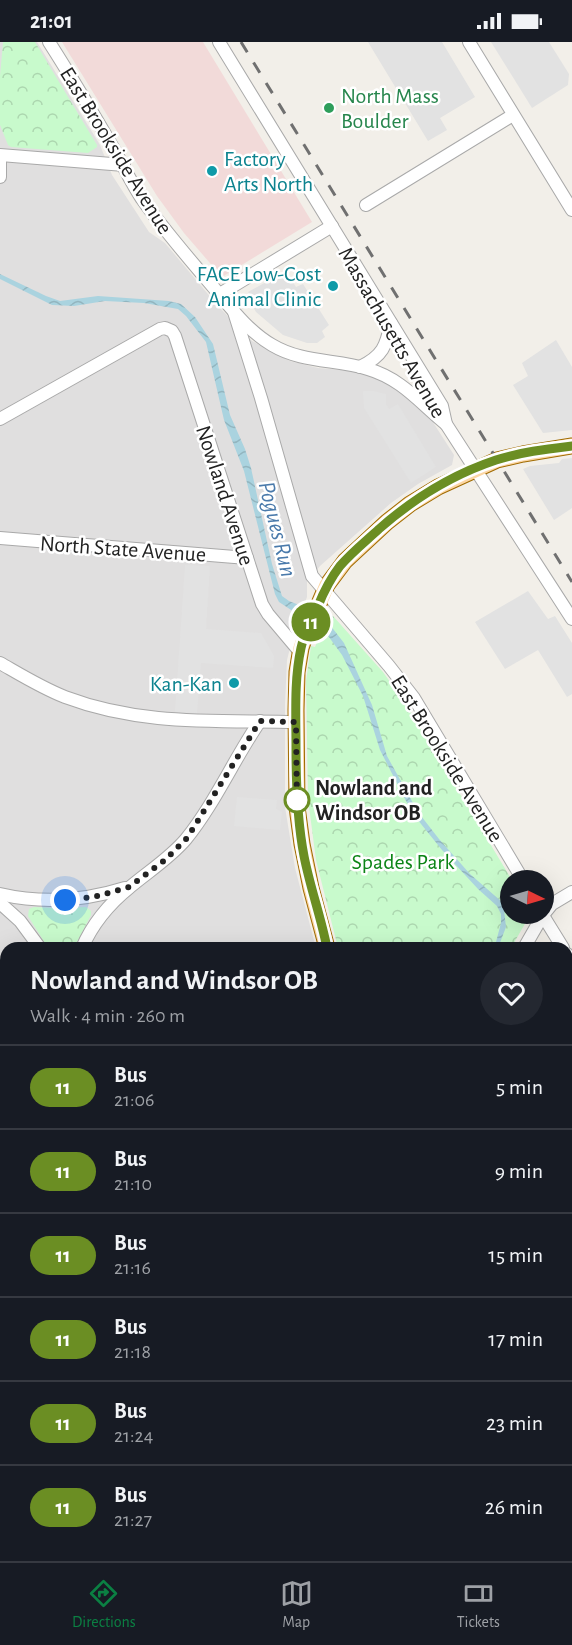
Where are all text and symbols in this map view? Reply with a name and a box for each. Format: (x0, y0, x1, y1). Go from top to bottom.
text: 21:01 (30, 10, 73, 32)
street label: East Brookside Avenue (56, 63, 176, 238)
place label: North Mass Boulder (341, 85, 439, 132)
marker: North Mass Boulder (322, 101, 336, 115)
place label: Factory Arts North (224, 148, 313, 195)
marker: Factory Arts North (205, 164, 219, 178)
street label: Massachusetts Avenue (334, 243, 450, 422)
place label: FACE Low-Cost Animal Clinic (197, 263, 322, 310)
marker: FACE Low-Cost Animal Clinic (326, 279, 340, 293)
street label: Nowland Avenue (192, 423, 258, 568)
water label: Pogues Run (254, 479, 300, 580)
street label: North State Avenue (39, 532, 207, 566)
line badge: 11 (284, 602, 338, 642)
text: 11 (303, 612, 319, 633)
street label: East Brookside Avenue (387, 671, 507, 846)
place label: Kan-Kan (150, 673, 222, 695)
marker: Kan-Kan (227, 676, 241, 690)
place label: Nowland and Windsor OB (315, 777, 433, 824)
marker: Nowland and Windsor OB (284, 787, 310, 813)
park label: Spades Park (351, 851, 455, 873)
north arrow (500, 870, 554, 924)
map controls (500, 870, 554, 924)
your location (50, 885, 80, 915)
button: heart (480, 962, 543, 1025)
text: Nowland and Windsor OB (30, 967, 318, 995)
text: Walk · 4 min · 260 m (30, 1006, 185, 1026)
text: Bus (114, 1064, 147, 1086)
text: 5 min (496, 1076, 543, 1098)
text: 11 (55, 1077, 71, 1098)
text: 21:06 (114, 1090, 155, 1110)
text: Bus (114, 1148, 147, 1170)
text: 9 min (495, 1160, 543, 1182)
text: 11 (55, 1161, 71, 1182)
text: 21:10 (114, 1174, 152, 1194)
text: Bus (114, 1232, 147, 1254)
text: 15 min (488, 1244, 543, 1266)
text: 11 (55, 1245, 71, 1266)
text: 21:16 (114, 1258, 151, 1278)
text: Bus (114, 1316, 147, 1338)
text: 17 min (488, 1328, 543, 1350)
text: 11 (55, 1329, 71, 1350)
text: 21:18 (114, 1342, 151, 1362)
text: Bus (114, 1400, 147, 1422)
text: 23 min (486, 1412, 543, 1434)
text: 11 (55, 1413, 71, 1434)
text: 21:24 (114, 1426, 153, 1446)
text: Bus (114, 1484, 147, 1506)
text: 26 min (485, 1496, 543, 1518)
text: 11 (55, 1497, 71, 1518)
text: 21:27 (114, 1510, 152, 1530)
tab: Directions (72, 1577, 136, 1632)
tab: Map (280, 1577, 313, 1632)
tab: Tickets (457, 1577, 500, 1632)

